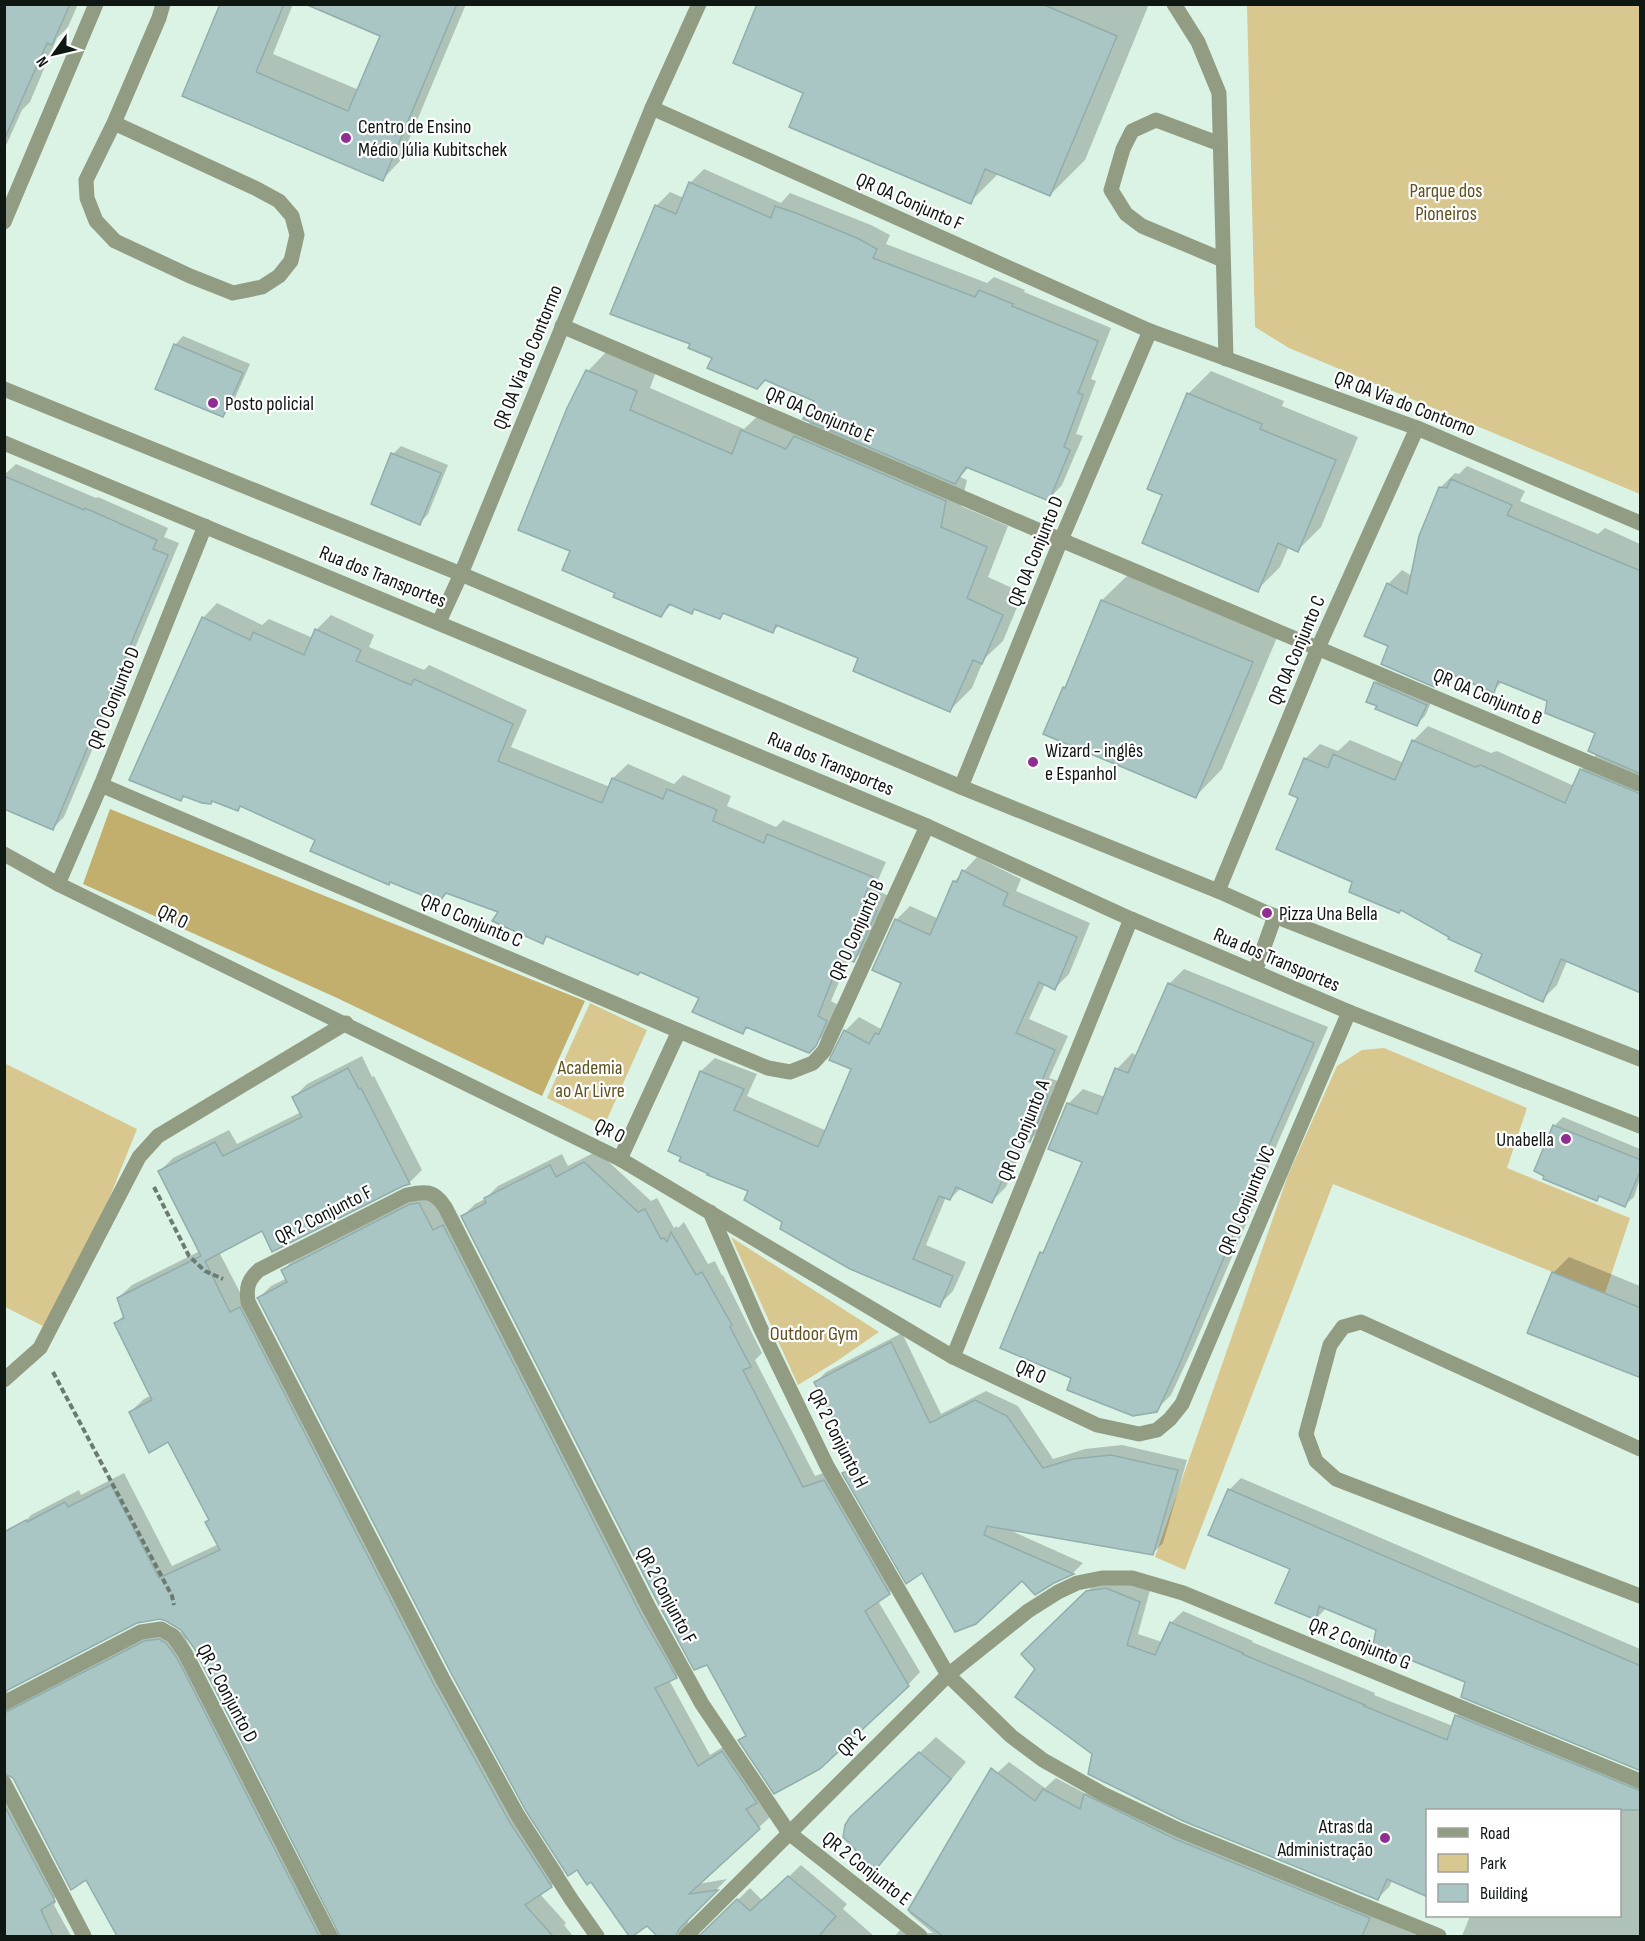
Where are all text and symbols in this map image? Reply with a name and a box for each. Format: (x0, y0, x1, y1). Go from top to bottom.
north arrow (24, 24, 84, 84)
text: N (33, 53, 53, 70)
place label: Centro de Ensino Médio Júlia Kubitschek (358, 115, 508, 162)
marker: Centro de Ensino Médio Júlia Kubitschek (339, 131, 353, 145)
street label: QR 0A Conjunto F (852, 168, 967, 236)
park label: Parque dos Pioneiros (1409, 179, 1483, 226)
street label: QR 0A Via do Contormo (488, 282, 568, 433)
street label: QR 0A Via do Contorno (1331, 366, 1479, 442)
street label: QR 0A Conjunto E (762, 381, 877, 449)
place label: Posto policial (225, 392, 314, 416)
marker: Posto policial (206, 396, 220, 410)
street label: QR 0A Conjunto D (1003, 493, 1069, 610)
street label: Rua dos Transportes (316, 541, 450, 613)
street label: QR 0A Conjunto C (1263, 592, 1331, 709)
street label: QR 0 Conjunto D (82, 643, 145, 753)
street label: QR 0A Conjunto B (1429, 663, 1546, 731)
street label: Rua dos Transportes (764, 727, 897, 801)
place label: Wizard - inglês e Espanhol (1045, 739, 1143, 786)
marker: Wizard - inglês e Espanhol (1026, 755, 1040, 769)
street label: QR 0 Conjunto B (824, 876, 890, 984)
street label: QR 0 Conjunto C (417, 889, 526, 953)
street label: QR 0 (153, 899, 192, 935)
place label: Pizza Una Bella (1279, 902, 1378, 926)
marker: Pizza Una Bella (1260, 906, 1274, 920)
street label: Rua dos Transportes (1210, 923, 1343, 997)
park label: Academia ao Ar Livre (555, 1056, 625, 1103)
street label: QR 0 Conjunto A (993, 1076, 1055, 1185)
street label: QR 0 (590, 1113, 629, 1149)
place label: Unabella (1496, 1128, 1554, 1152)
marker: Unabella (1559, 1132, 1573, 1146)
street label: QR 0 Conjunto VC (1213, 1142, 1281, 1259)
street label: QR 2 Conjunto F (271, 1180, 376, 1250)
park label: Outdoor Gym (770, 1322, 858, 1346)
street label: QR 0 (1011, 1354, 1050, 1389)
street label: QR 2 Conjunto H (803, 1385, 873, 1492)
street label: QR 2 Conjunto F (631, 1543, 702, 1648)
street label: QR 2 Conjunto G (1305, 1613, 1414, 1675)
street label: QR 2 Conjunto D (191, 1640, 263, 1747)
street label: QR 2 (832, 1723, 871, 1762)
legend (1426, 1809, 1621, 1917)
place label: Atras da Administração (1276, 1815, 1373, 1862)
text: Road (1480, 1823, 1510, 1844)
street label: QR 2 Conjunto E (817, 1827, 916, 1911)
marker: Atras da Administração (1378, 1831, 1392, 1845)
text: Park (1480, 1853, 1506, 1874)
text: Building (1480, 1883, 1528, 1904)

